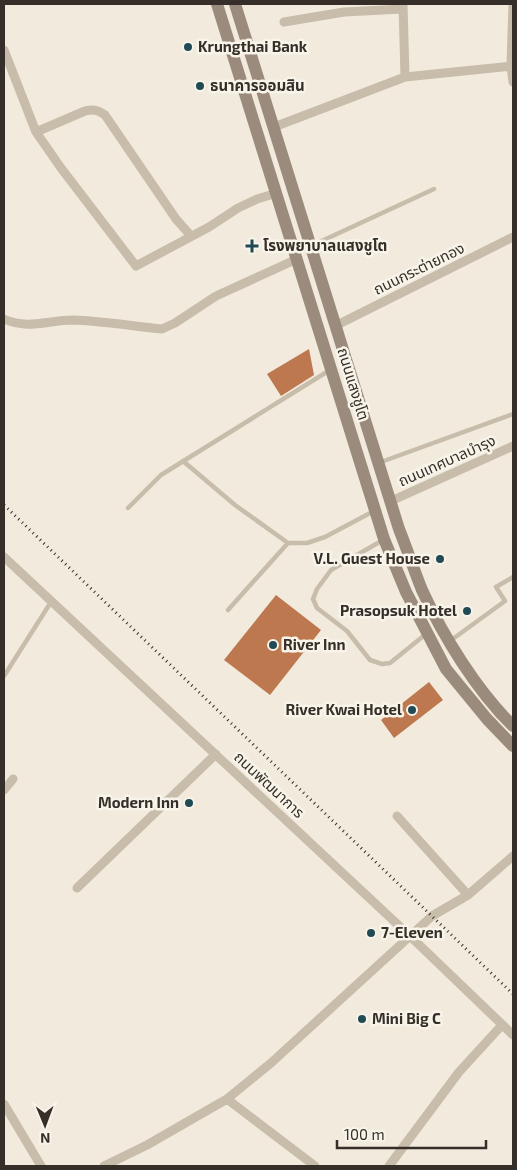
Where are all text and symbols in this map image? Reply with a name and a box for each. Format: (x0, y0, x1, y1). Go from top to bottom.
place label: Krungthai Bank (198, 37, 308, 55)
marker: Krungthai Bank (182, 41, 194, 53)
place label: ธนาคารออมสิน (210, 76, 305, 94)
marker: ธนาคารออมสิน (194, 80, 206, 92)
place label: โรงพยาบาลแสงชูโต (263, 236, 387, 256)
street label: ถนนกระต่ายทอง (370, 238, 467, 298)
marker: โรงพยาบาลแสงชูโต (245, 239, 259, 253)
street label: ถนนแสงชูโต (333, 345, 373, 422)
street label: ถนนเทศบาลบำรุง (395, 431, 498, 491)
place label: V.L. Guest House (313, 549, 430, 567)
marker: V.L. Guest House (434, 553, 446, 565)
place label: Prasopsuk Hotel (340, 601, 457, 619)
marker: Prasopsuk Hotel (461, 605, 473, 617)
place label: River Inn (283, 635, 345, 653)
marker: River Inn (267, 639, 279, 651)
place label: River Kwai Hotel (286, 700, 402, 718)
marker: River Kwai Hotel (406, 704, 418, 716)
street label: ถนนพัฒนาการ (231, 747, 308, 821)
place label: Modern Inn (98, 793, 179, 811)
marker: Modern Inn (183, 797, 195, 809)
place label: 7-Eleven (381, 923, 443, 941)
marker: 7-Eleven (365, 927, 377, 939)
place label: Mini Big C (372, 1009, 441, 1027)
marker: Mini Big C (356, 1013, 368, 1025)
north arrow (20, 1100, 70, 1150)
scale bar (337, 1118, 486, 1150)
text: 100 m (344, 1125, 385, 1143)
text: N (40, 1130, 50, 1147)

